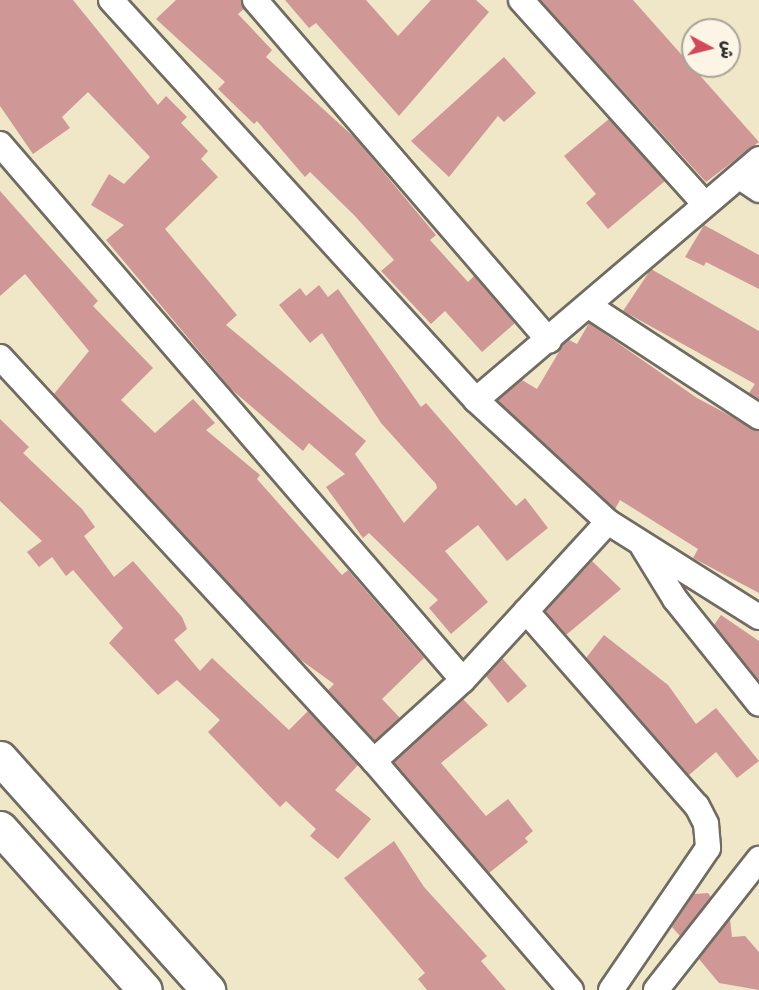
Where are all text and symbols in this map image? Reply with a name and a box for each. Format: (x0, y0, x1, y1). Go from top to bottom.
north arrow (681, 18, 741, 78)
text: ش (712, 39, 743, 61)

